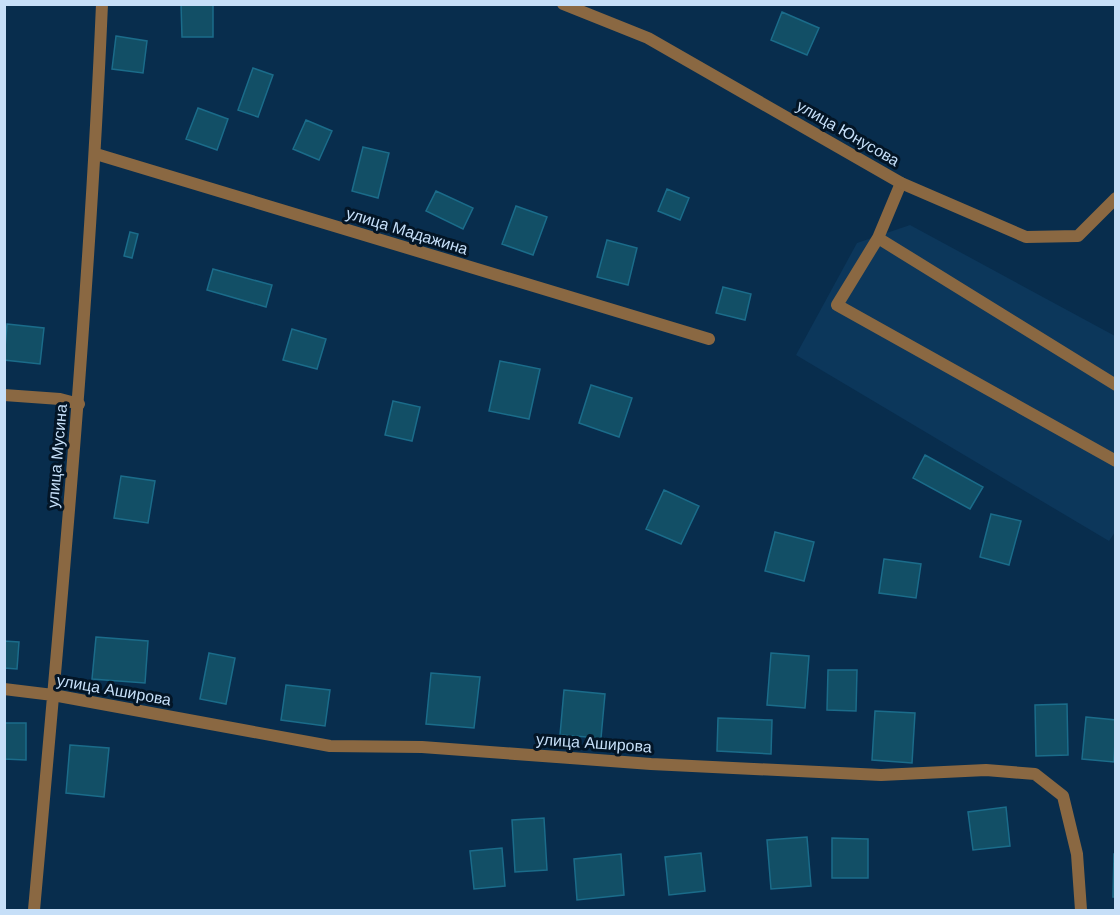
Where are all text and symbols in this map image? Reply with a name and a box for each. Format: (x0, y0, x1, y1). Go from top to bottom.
street label: улица Юнусова (794, 97, 902, 169)
street label: улица Мадажина (344, 204, 470, 258)
street label: улица Мусина (44, 403, 70, 509)
street label: улица Аширова (55, 672, 173, 708)
street label: улица Аширова (536, 730, 652, 756)

